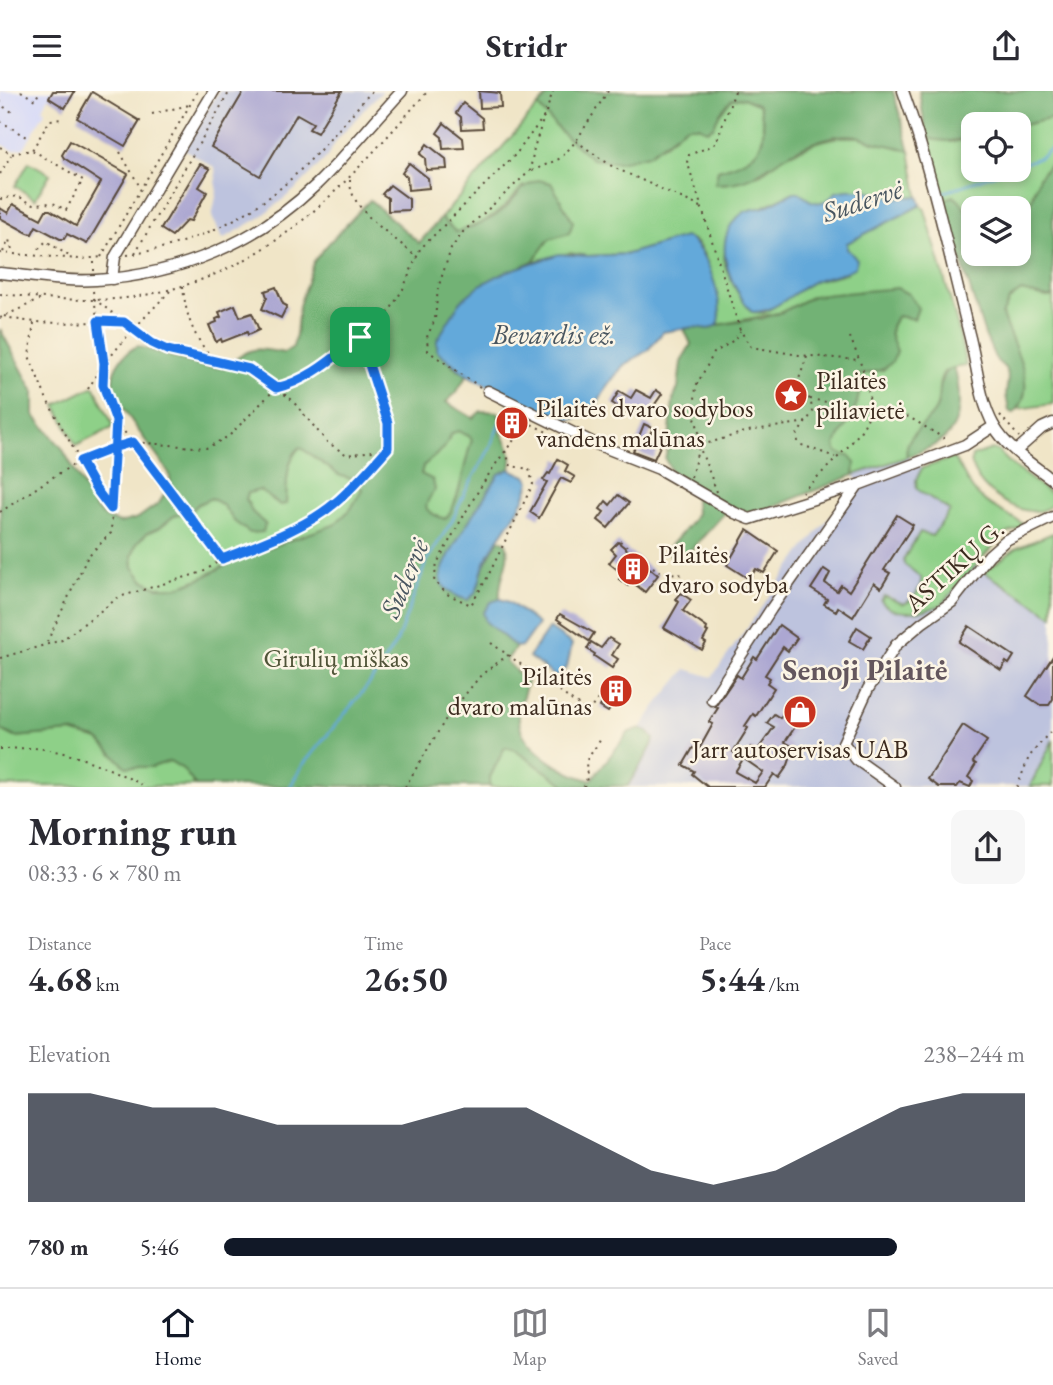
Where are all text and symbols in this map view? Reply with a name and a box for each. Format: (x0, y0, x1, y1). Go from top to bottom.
text: Stridr (486, 25, 567, 67)
icon: menu (28, 27, 66, 65)
icon: share (987, 27, 1025, 65)
map controls (961, 112, 1031, 266)
button: locate (961, 112, 1031, 182)
water label: Sudervė (816, 170, 908, 230)
button: layers (961, 196, 1031, 266)
pin (330, 307, 390, 367)
water label: Bevardis ež. (491, 316, 616, 352)
icon: arrive (341, 318, 379, 356)
place label: Pilaitės piliavietė (816, 363, 905, 427)
place icon: Pilaitės piliavietė (772, 376, 810, 414)
place label: Pilaitės dvaro sodybos vandens malūnas (536, 391, 753, 455)
building icon: Pilaitės dvaro sodybos vandens malūnas (493, 404, 531, 442)
street label: ASTIKŲ G. (896, 512, 1011, 621)
water label: Sudervė (371, 532, 437, 624)
place label: Pilaitės dvaro sodyba (658, 537, 789, 601)
building icon: Pilaitės dvaro sodyba (614, 550, 652, 588)
park label: Girulių miškas (263, 641, 409, 675)
district label: Senoji Pilaitė (782, 650, 948, 689)
place label: Pilaitės dvaro malūnas (448, 659, 592, 723)
building icon: Pilaitės dvaro malūnas (597, 672, 635, 710)
shop icon: Jarr autoservisas UAB (781, 693, 819, 731)
place label: Jarr autoservisas UAB (690, 732, 908, 766)
text: Morning run (28, 807, 237, 856)
button: share (951, 810, 1025, 884)
text: 08:33 · 6 × 780 m (28, 858, 181, 888)
text: Distance (28, 931, 91, 956)
text: Time (364, 931, 403, 956)
text: Pace (699, 931, 731, 956)
text: 4.68 (28, 956, 92, 1001)
text: 26:50 (364, 956, 448, 1001)
text: 5:44 (699, 956, 765, 1001)
text: km (92, 972, 120, 997)
text: /km (765, 972, 800, 997)
text: Elevation (28, 1039, 111, 1069)
text: 238–244 m (924, 1039, 1025, 1069)
text: 780 m (28, 1232, 89, 1262)
text: 5:46 (140, 1232, 179, 1262)
tab: Home (155, 1304, 202, 1371)
tab: Map (511, 1304, 549, 1371)
tab: Saved (858, 1304, 898, 1371)

